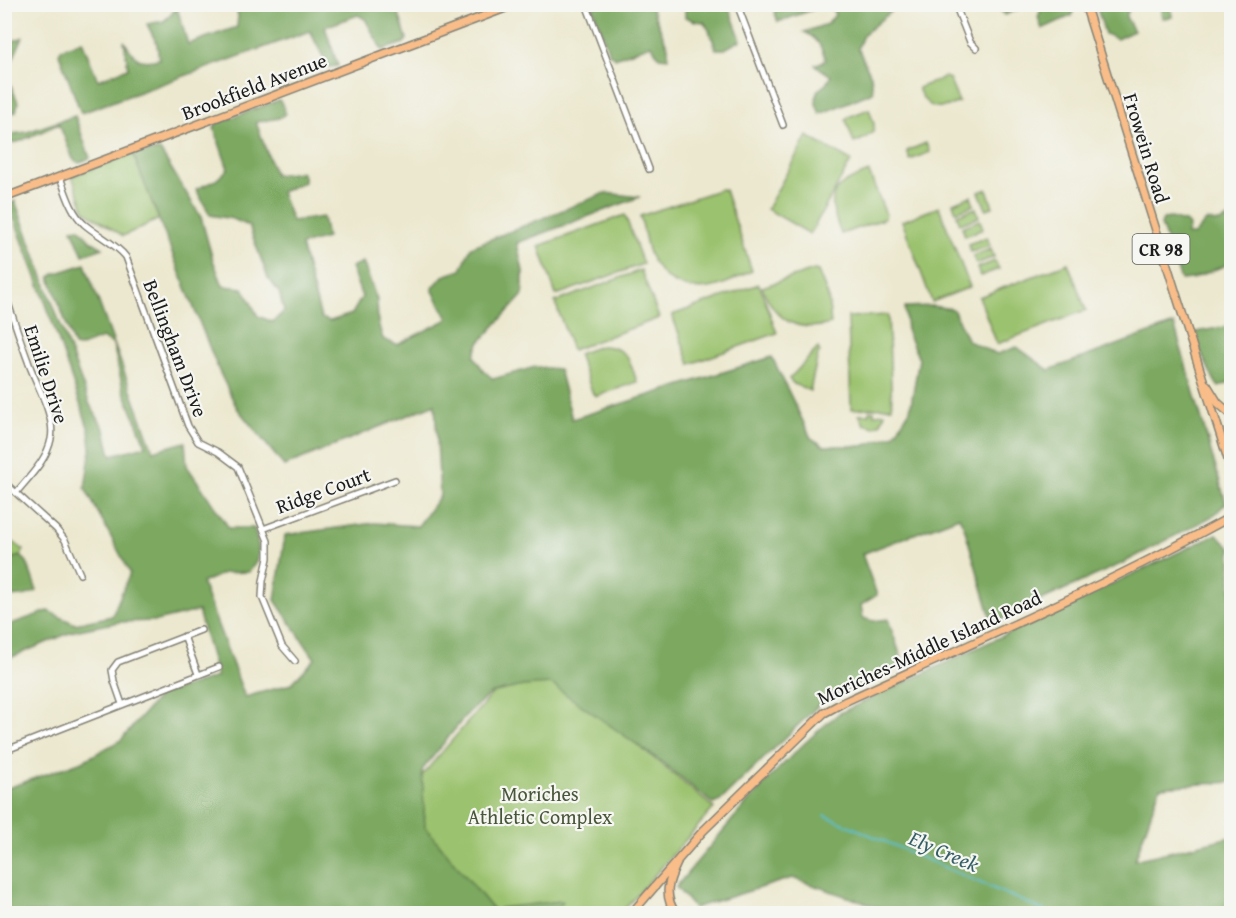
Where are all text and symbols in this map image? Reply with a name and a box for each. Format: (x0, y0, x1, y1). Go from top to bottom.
street label: Brookfield Avenue (177, 45, 331, 127)
street label: Frowein Road (1116, 89, 1178, 207)
road number: CR 98 (1132, 234, 1190, 264)
street label: Bellingham Drive (136, 275, 216, 421)
street label: Emilie Drive (17, 321, 77, 427)
street label: Ridge Court (272, 459, 374, 521)
street label: Moriches-Middle Island Road (812, 582, 1046, 712)
park label: Moriches Athletic Complex (468, 779, 613, 831)
water label: Ely Creek (903, 822, 984, 880)

